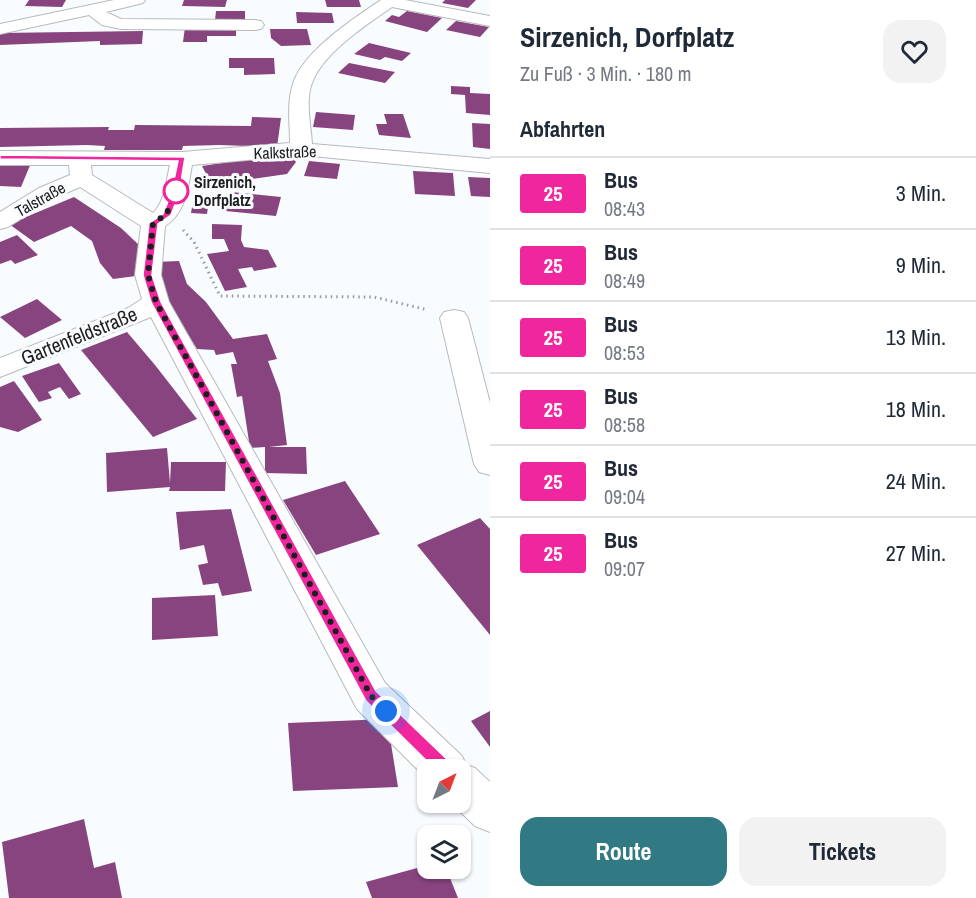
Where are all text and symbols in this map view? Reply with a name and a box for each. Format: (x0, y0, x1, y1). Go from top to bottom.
text: Sirzenich, Dorfplatz (520, 18, 734, 56)
button: heart (883, 20, 946, 83)
text: Zu Fuß · 3 Min. · 180 m (520, 60, 691, 87)
text: Abfahrten (520, 114, 605, 144)
street label: Kalkstraße (253, 140, 317, 164)
text: Bus (604, 165, 638, 195)
place label: Sirzenich, Dorfplatz (194, 171, 256, 211)
street label: Talstraße (11, 176, 69, 222)
marker: Sirzenich, Dorfplatz (163, 178, 189, 204)
text: 3 Min. (896, 178, 946, 208)
text: 25 (543, 179, 563, 208)
text: 08:43 (604, 195, 645, 222)
text: Bus (604, 237, 638, 267)
text: 9 Min. (896, 250, 946, 280)
text: 25 (543, 251, 563, 280)
text: 08:49 (604, 267, 645, 294)
street label: Gartenfeldstraße (17, 300, 141, 371)
text: Bus (604, 309, 638, 339)
text: 13 Min. (886, 322, 946, 352)
text: 25 (543, 323, 563, 352)
text: 08:53 (604, 339, 645, 366)
text: Bus (604, 381, 638, 411)
text: 18 Min. (886, 394, 946, 424)
text: 25 (543, 395, 563, 424)
text: 08:58 (604, 411, 645, 438)
text: Bus (604, 453, 638, 483)
text: 24 Min. (886, 466, 946, 496)
text: 25 (543, 467, 563, 496)
text: 09:04 (604, 483, 645, 510)
text: Bus (604, 525, 638, 555)
text: 27 Min. (886, 538, 946, 568)
text: 25 (543, 539, 563, 568)
text: 09:07 (604, 555, 645, 582)
your location (371, 696, 401, 726)
north arrow (417, 759, 471, 813)
map controls (417, 759, 471, 879)
button: Route (520, 817, 727, 886)
button: Tickets (739, 817, 946, 886)
button: layers (417, 825, 471, 879)

